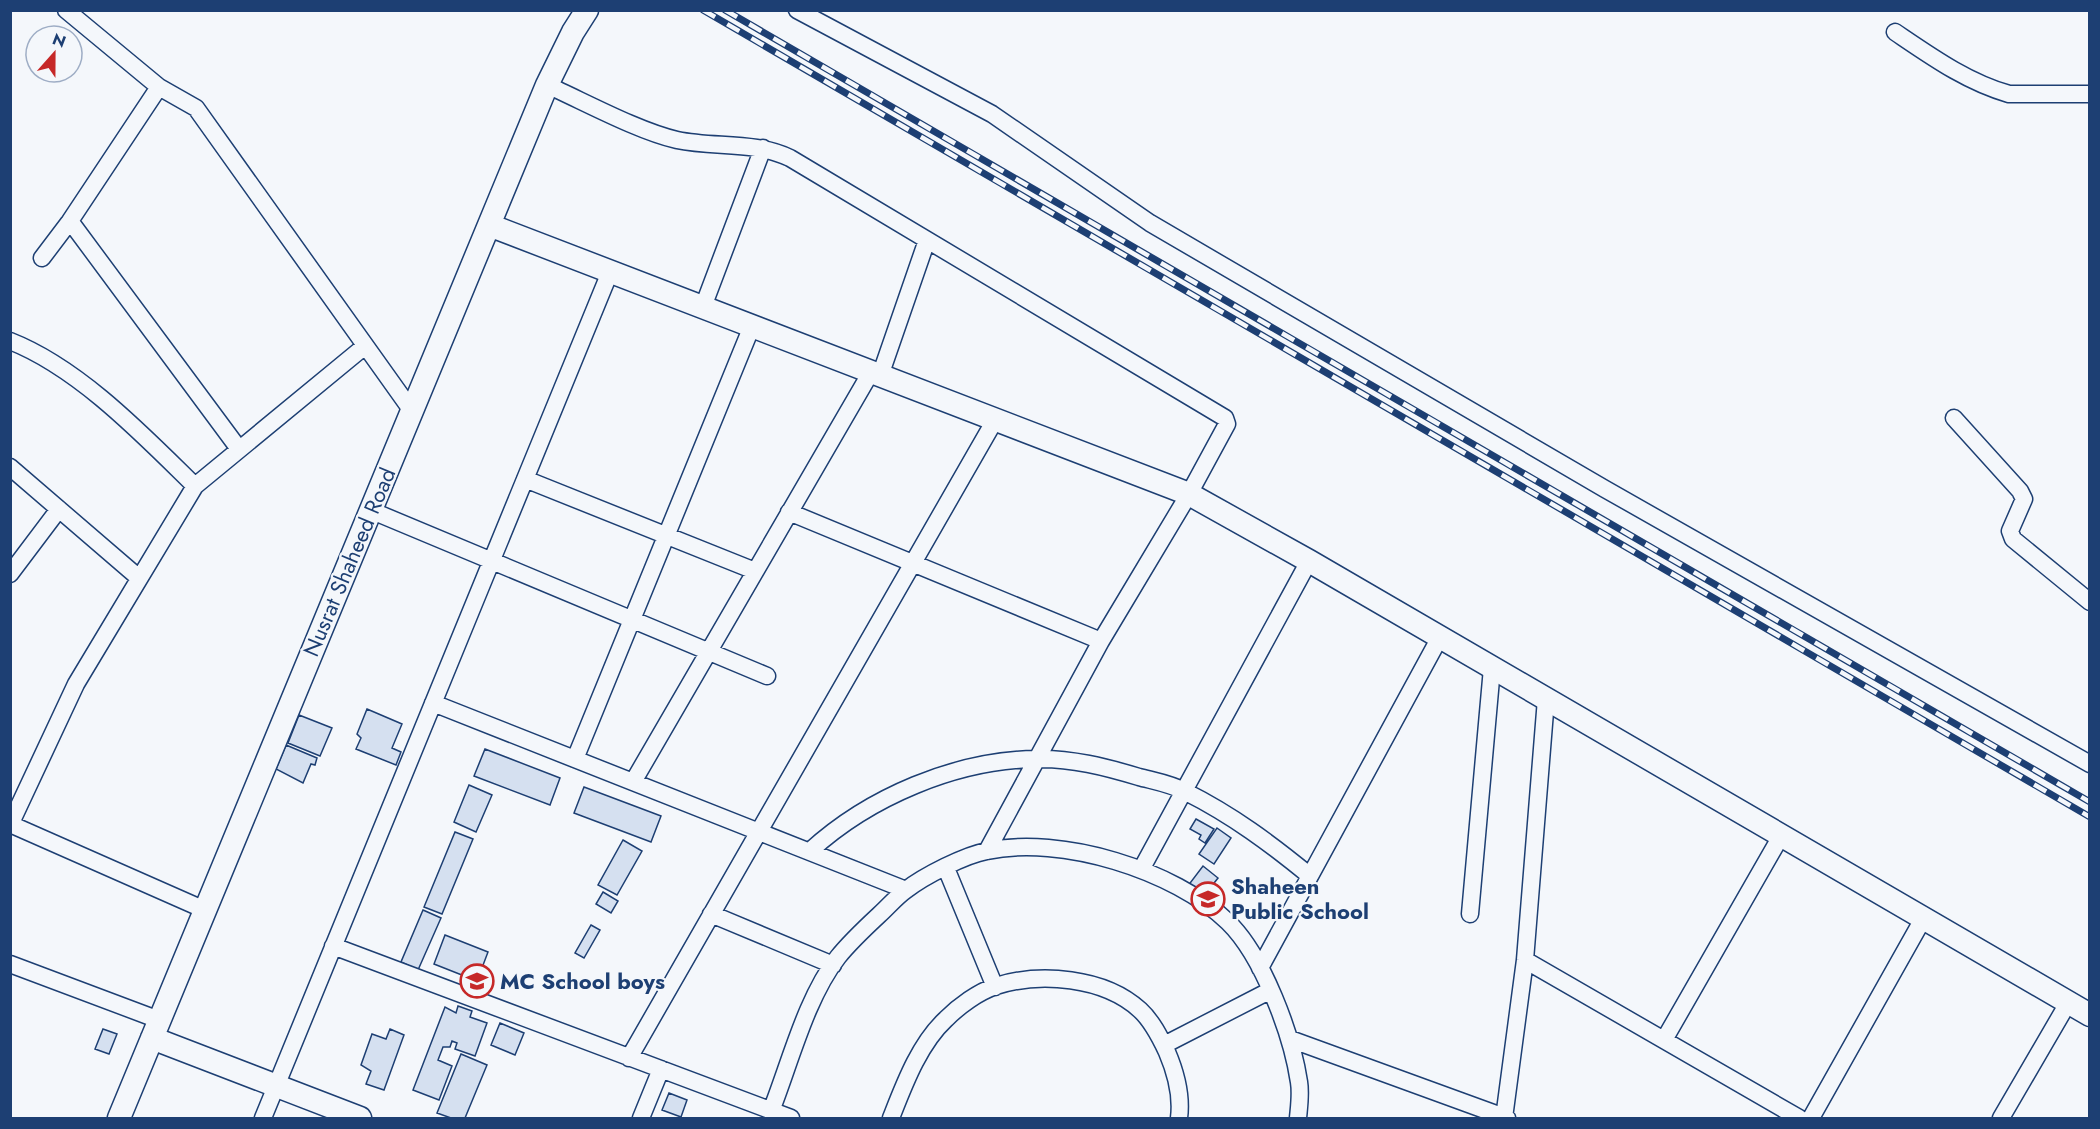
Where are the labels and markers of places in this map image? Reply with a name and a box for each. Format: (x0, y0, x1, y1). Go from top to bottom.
place label: Shaheen Public School (1231, 870, 1369, 927)
school or university icon: Shaheen Public School (1190, 881, 1226, 917)
school or university icon: MC School boys (459, 963, 495, 999)
place label: MC School boys (500, 965, 665, 997)

